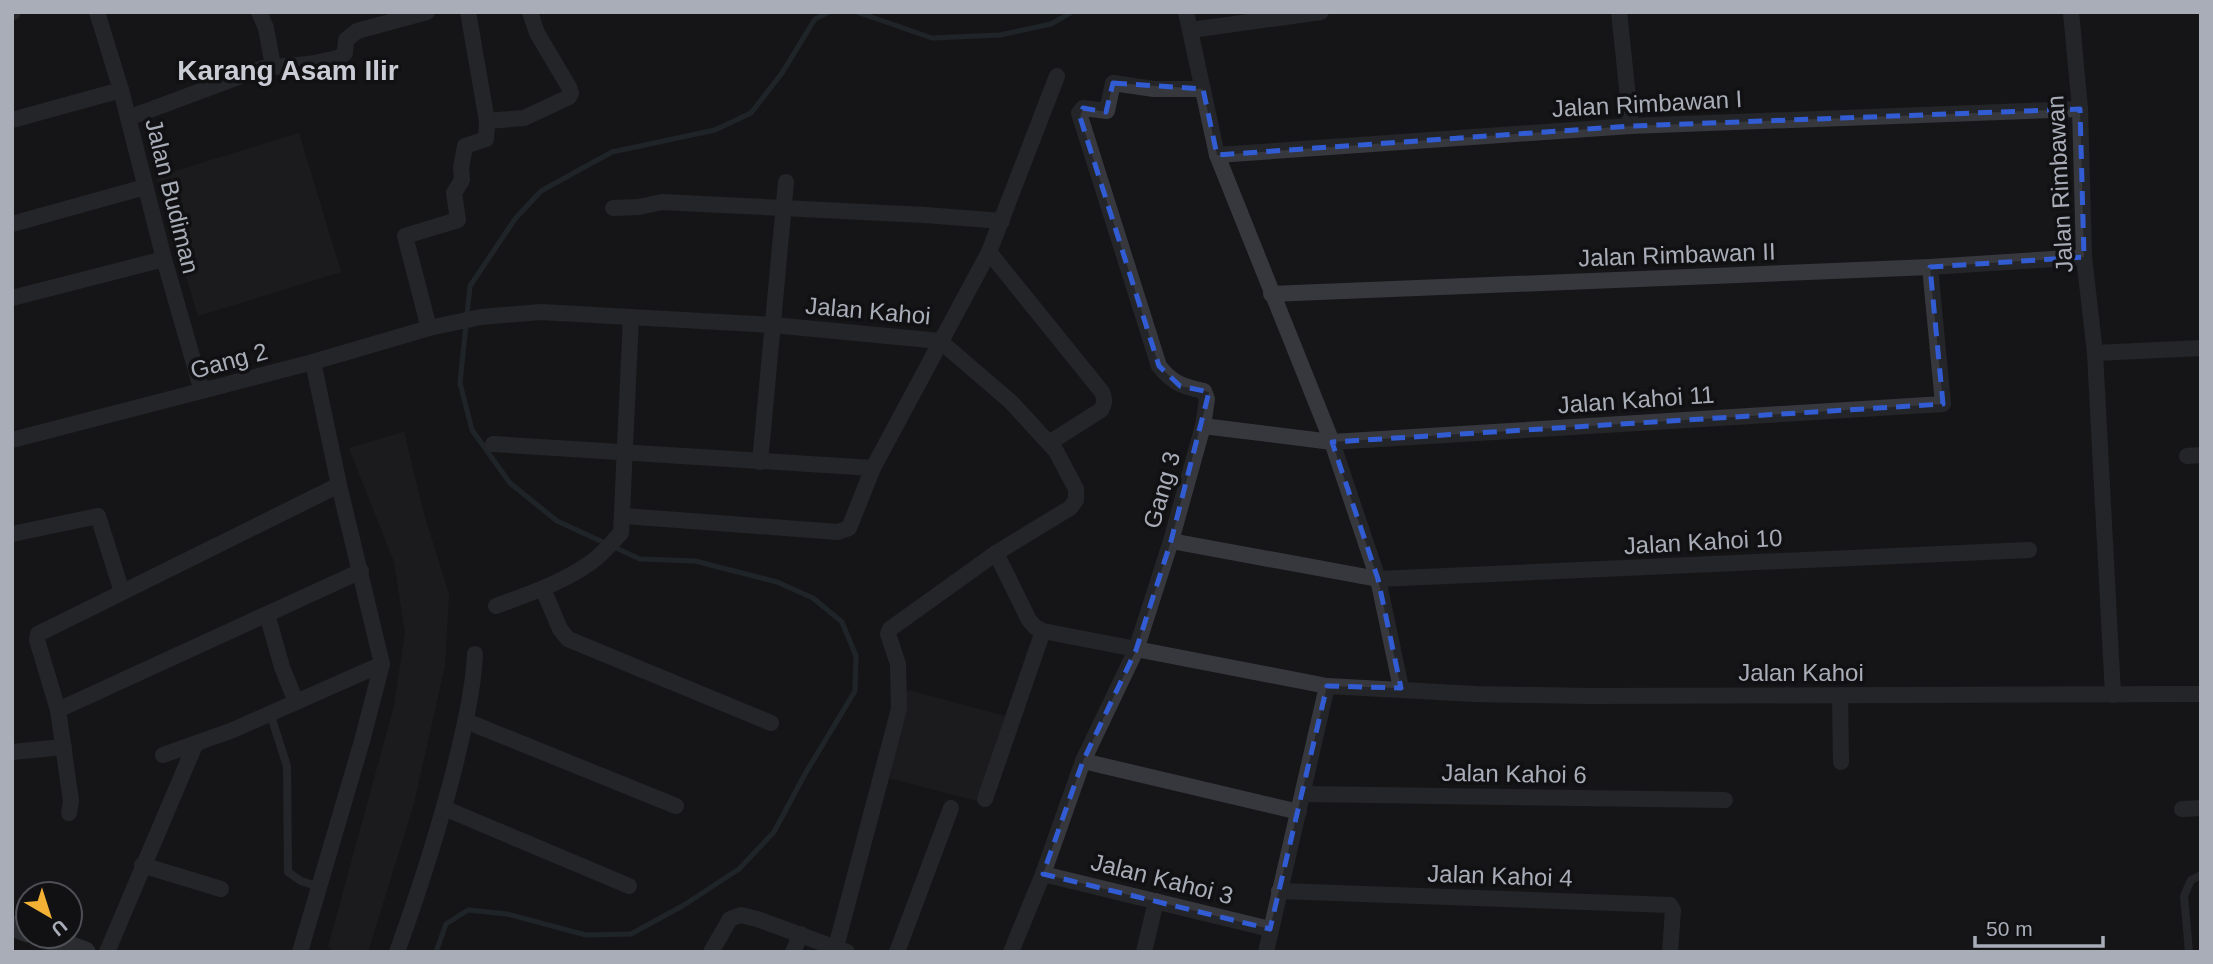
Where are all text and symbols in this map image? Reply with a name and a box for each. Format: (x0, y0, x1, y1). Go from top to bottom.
district label: Karang Asam Ilir (177, 55, 399, 86)
street label: Jalan Rimbawan I (1551, 85, 1743, 122)
street label: Jalan Rimbawan (2041, 95, 2078, 273)
street label: Jalan Budiman (140, 116, 205, 276)
street label: Jalan Rimbawan II (1578, 238, 1776, 271)
street label: Jalan Kahoi (804, 292, 932, 329)
street label: Gang 2 (187, 337, 270, 384)
street label: Jalan Kahoi 11 (1557, 381, 1715, 418)
street label: Gang 3 (1138, 448, 1185, 531)
street label: Jalan Kahoi 10 (1623, 524, 1783, 559)
street label: Jalan Kahoi (1738, 659, 1864, 686)
street label: Jalan Kahoi 6 (1441, 759, 1587, 788)
street label: Jalan Kahoi 3 (1088, 848, 1236, 909)
street label: Jalan Kahoi 4 (1427, 859, 1573, 892)
north arrow (14, 880, 84, 950)
scale bar (1975, 904, 2103, 948)
text: U (47, 915, 71, 940)
text: 50 m (1986, 917, 2033, 940)

